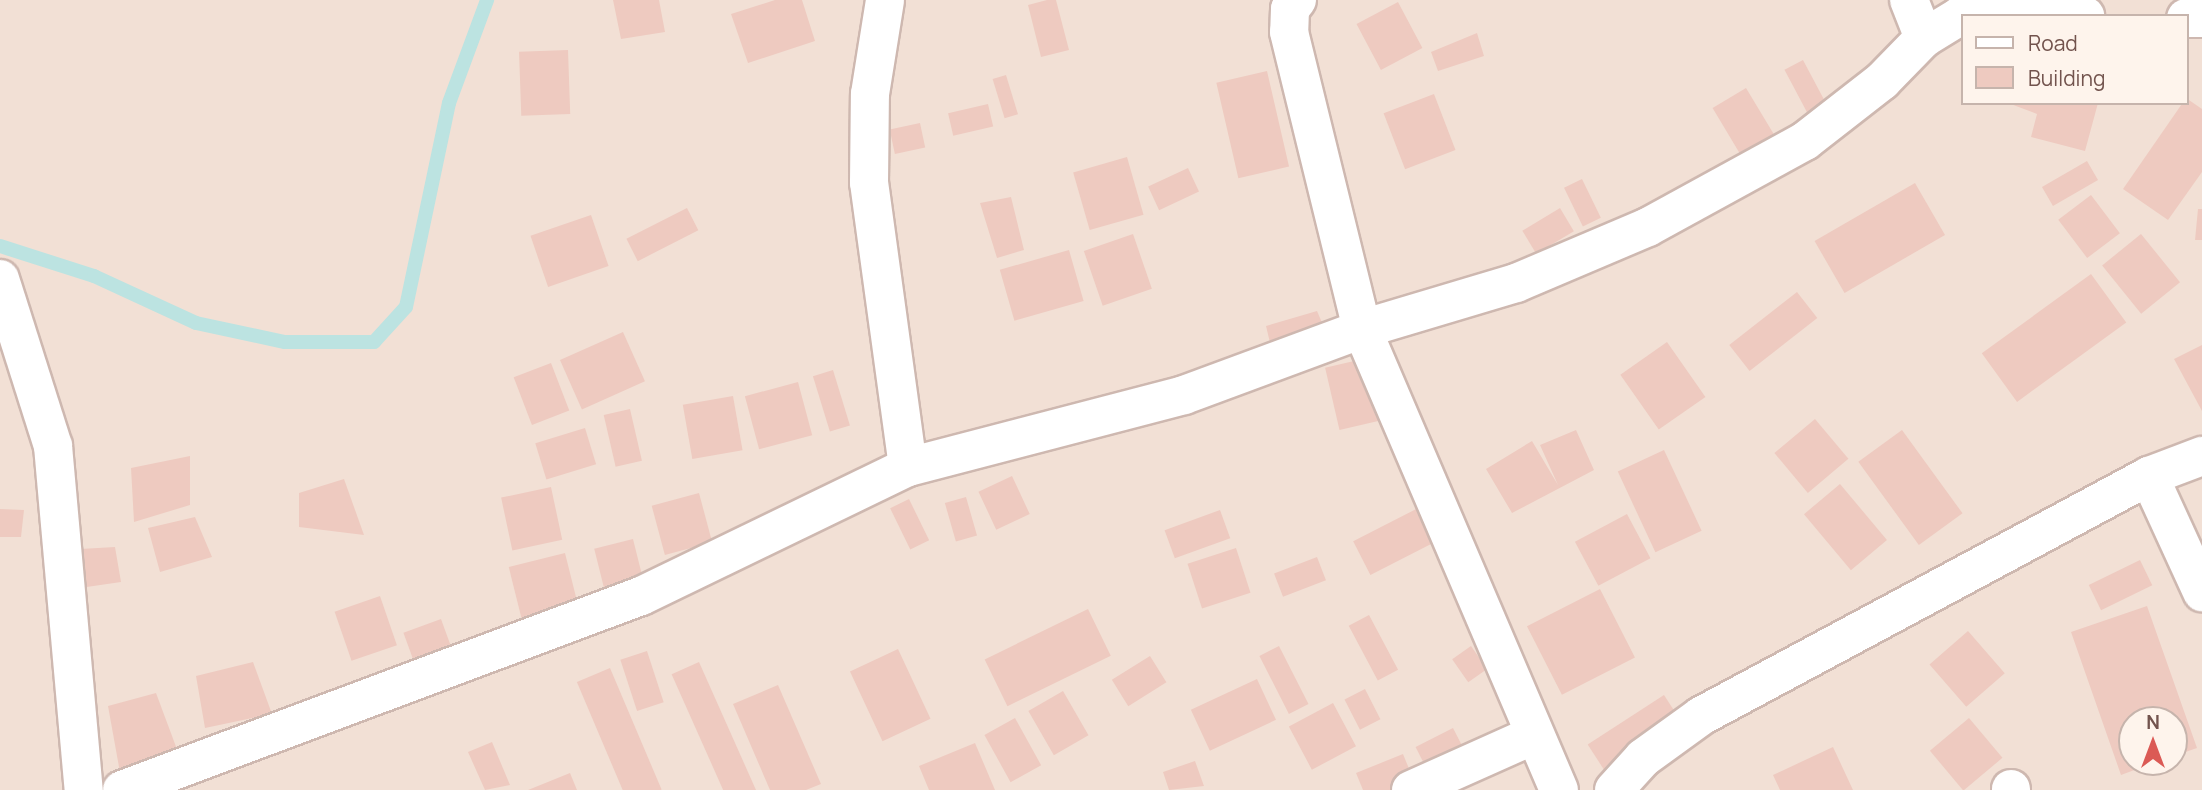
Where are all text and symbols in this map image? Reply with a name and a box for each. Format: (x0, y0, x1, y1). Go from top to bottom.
legend (1960, 14, 2188, 105)
text: Road (2028, 29, 2078, 57)
text: Building (2028, 64, 2105, 92)
north arrow (2118, 706, 2188, 776)
text: N (2146, 709, 2160, 735)

